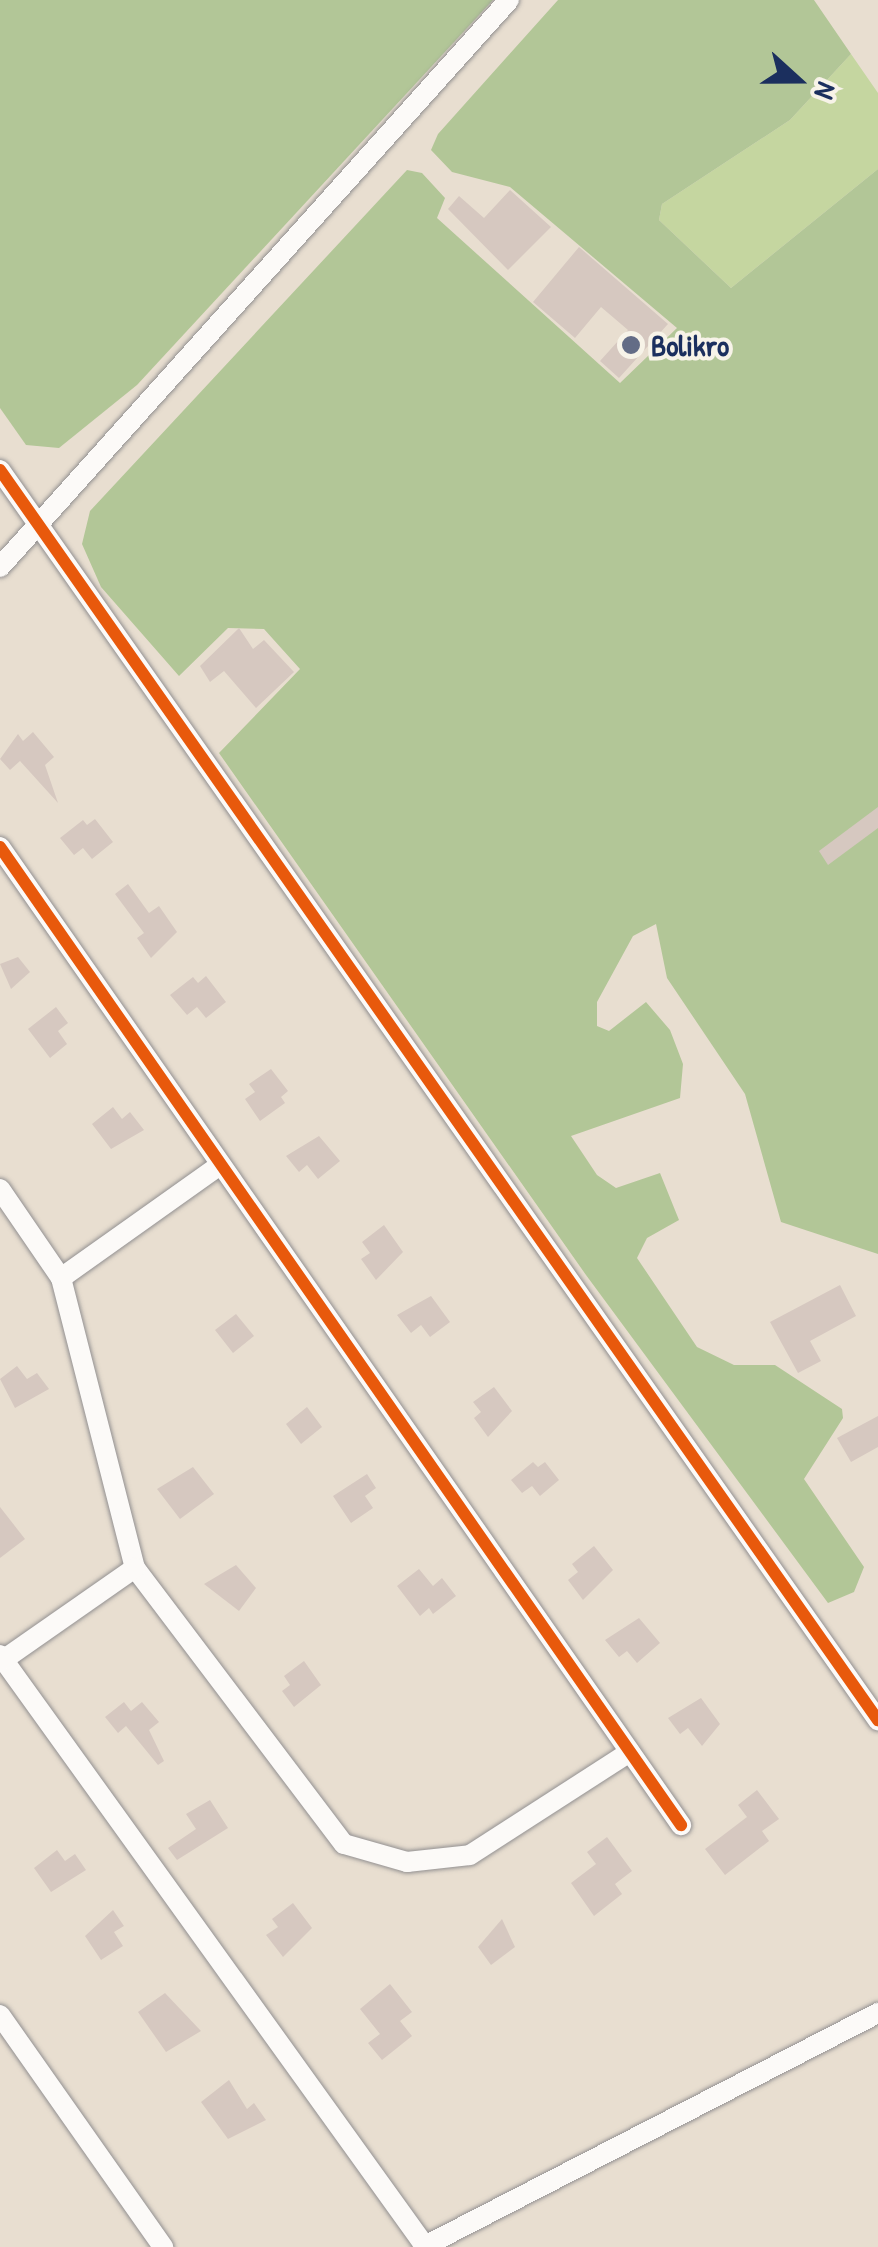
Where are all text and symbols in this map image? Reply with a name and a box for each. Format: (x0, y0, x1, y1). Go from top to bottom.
north arrow (748, 30, 848, 130)
text: N (806, 77, 846, 105)
place label: Bolikro (651, 327, 729, 363)
marker: Bolikro (620, 334, 642, 356)

